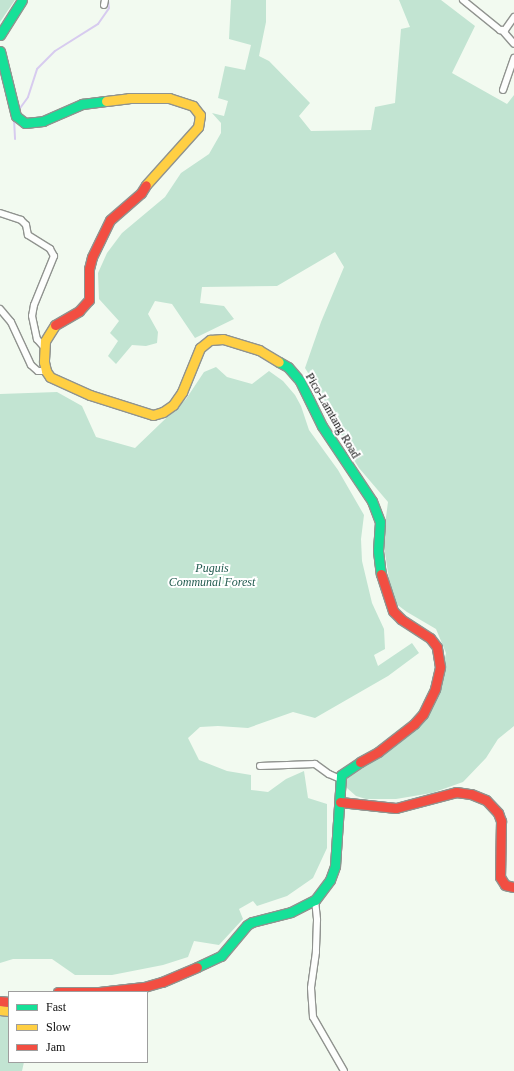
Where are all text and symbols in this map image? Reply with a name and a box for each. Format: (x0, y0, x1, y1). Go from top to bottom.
street label: Pico-Lamtang Road (302, 371, 362, 461)
park label: Puguis Communal Forest (169, 562, 255, 590)
legend (8, 991, 148, 1063)
text: Fast (46, 1000, 66, 1014)
text: Slow (46, 1020, 71, 1034)
text: Jam (46, 1040, 65, 1054)

